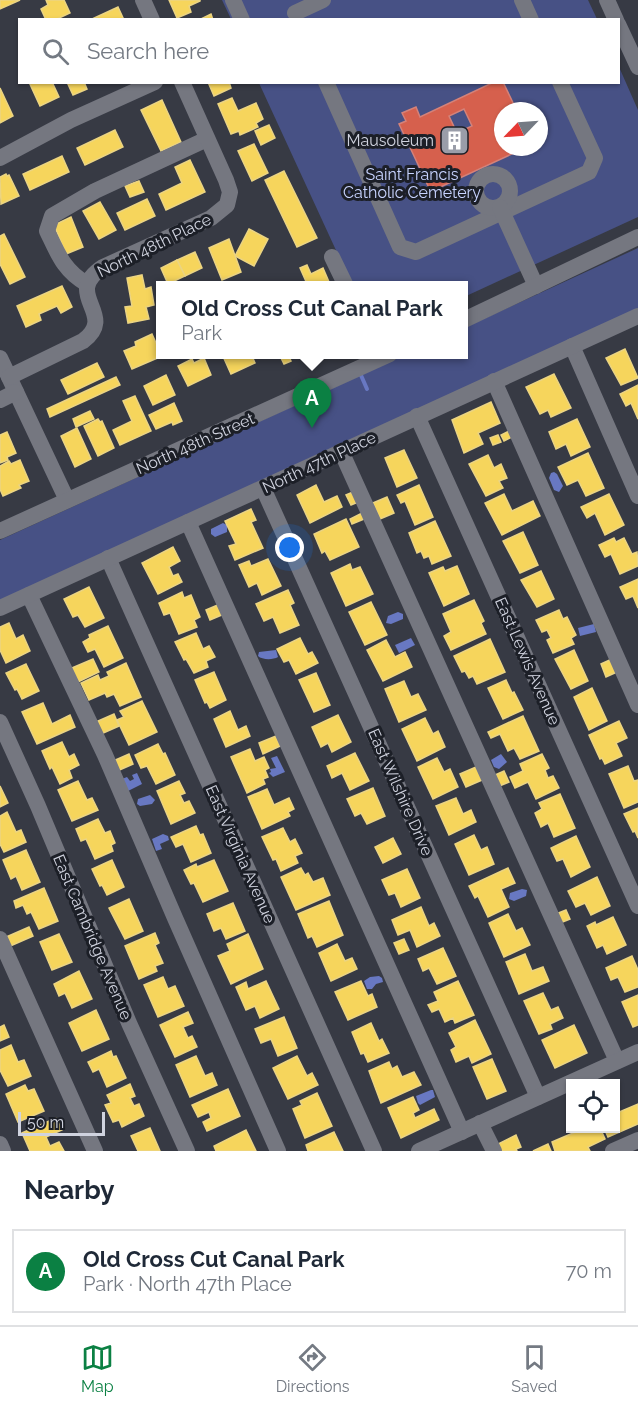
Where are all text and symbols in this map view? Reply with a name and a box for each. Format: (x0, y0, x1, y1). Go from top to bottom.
search box (18, 18, 620, 84)
icon: search (39, 35, 72, 68)
text: Search here (87, 38, 209, 64)
north arrow (494, 102, 548, 156)
building icon: Mausoleum (439, 124, 471, 156)
place label: Mausoleum (347, 131, 434, 150)
park label: Saint Francis Catholic Cemetery (343, 165, 481, 202)
street label: North 48th Place (94, 210, 214, 281)
popup (156, 281, 468, 359)
text: Old Cross Cut Canal Park (181, 295, 443, 321)
text: Park (181, 321, 222, 345)
pin: A (292, 378, 332, 428)
street label: North 48th Street (133, 409, 258, 478)
street label: North 47th Place (259, 428, 379, 497)
your location (275, 533, 304, 562)
street label: East Lewis Avenue (491, 594, 564, 728)
street label: East Wilshire Drive (364, 726, 437, 859)
street label: East Virginia Avenue (201, 782, 280, 926)
street label: East Cambridge Avenue (49, 852, 136, 1023)
map controls (566, 1079, 620, 1133)
button: locate (566, 1079, 620, 1133)
scale bar (18, 1109, 105, 1136)
text: 50 m (27, 1113, 64, 1132)
text: Nearby (24, 1175, 114, 1205)
text: Old Cross Cut Canal Park (83, 1246, 345, 1272)
text: A (39, 1259, 52, 1283)
text: 70 m (566, 1259, 612, 1283)
text: Park · North 47th Place (83, 1272, 292, 1296)
tab: Map (81, 1341, 114, 1396)
tab: Directions (276, 1341, 350, 1396)
tab: Saved (511, 1341, 557, 1396)

